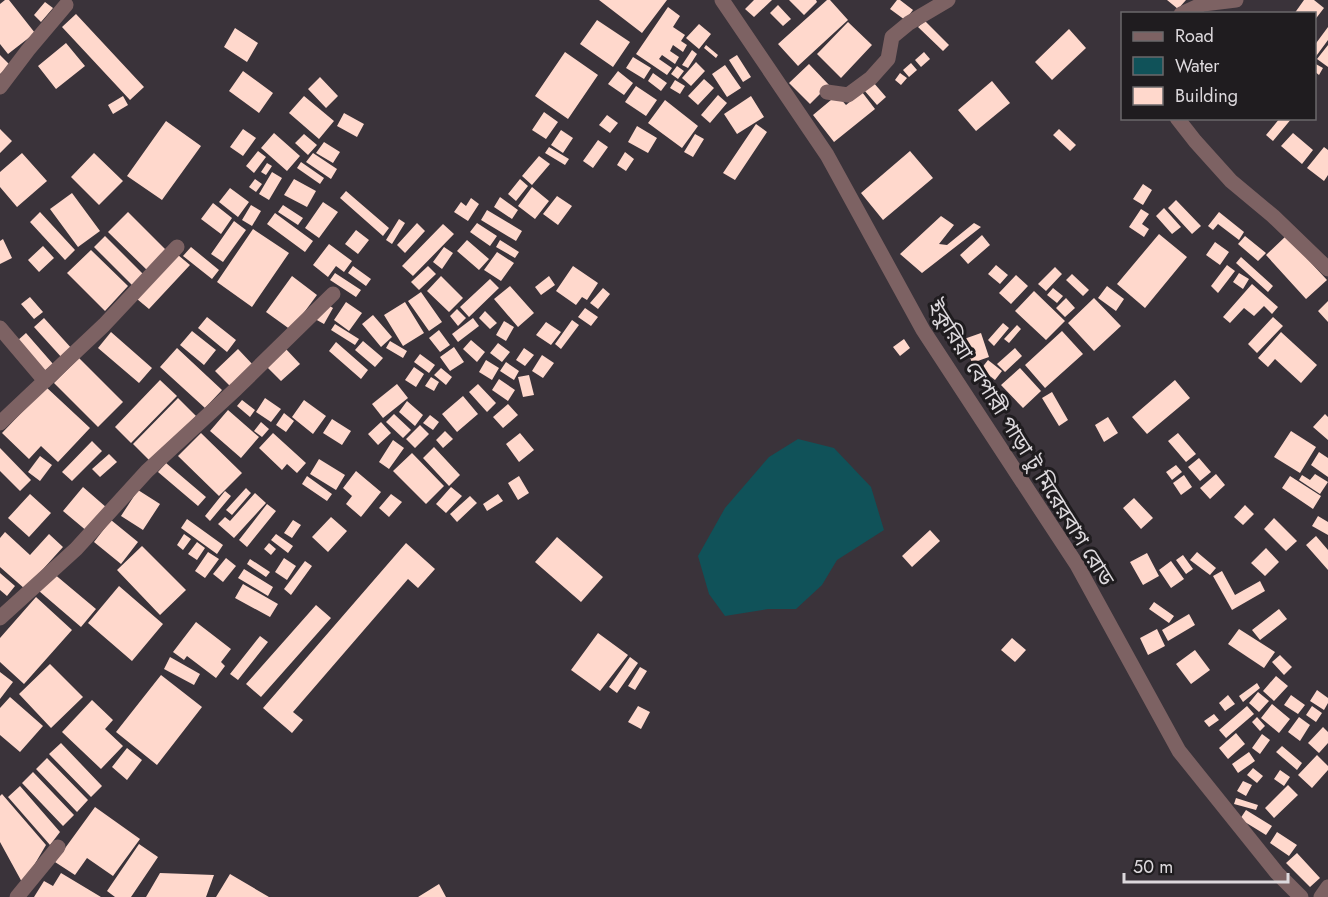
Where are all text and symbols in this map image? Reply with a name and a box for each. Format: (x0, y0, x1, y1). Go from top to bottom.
legend (1121, 12, 1316, 120)
text: Road (1175, 23, 1214, 49)
text: Water (1175, 53, 1220, 79)
text: Building (1175, 83, 1238, 109)
street label: ইকুরিয়া বেপারী পাড়া টু মিরেরবাগ রোড (920, 294, 1122, 592)
scale bar (1124, 846, 1288, 884)
text: 50 m (1133, 854, 1173, 880)

